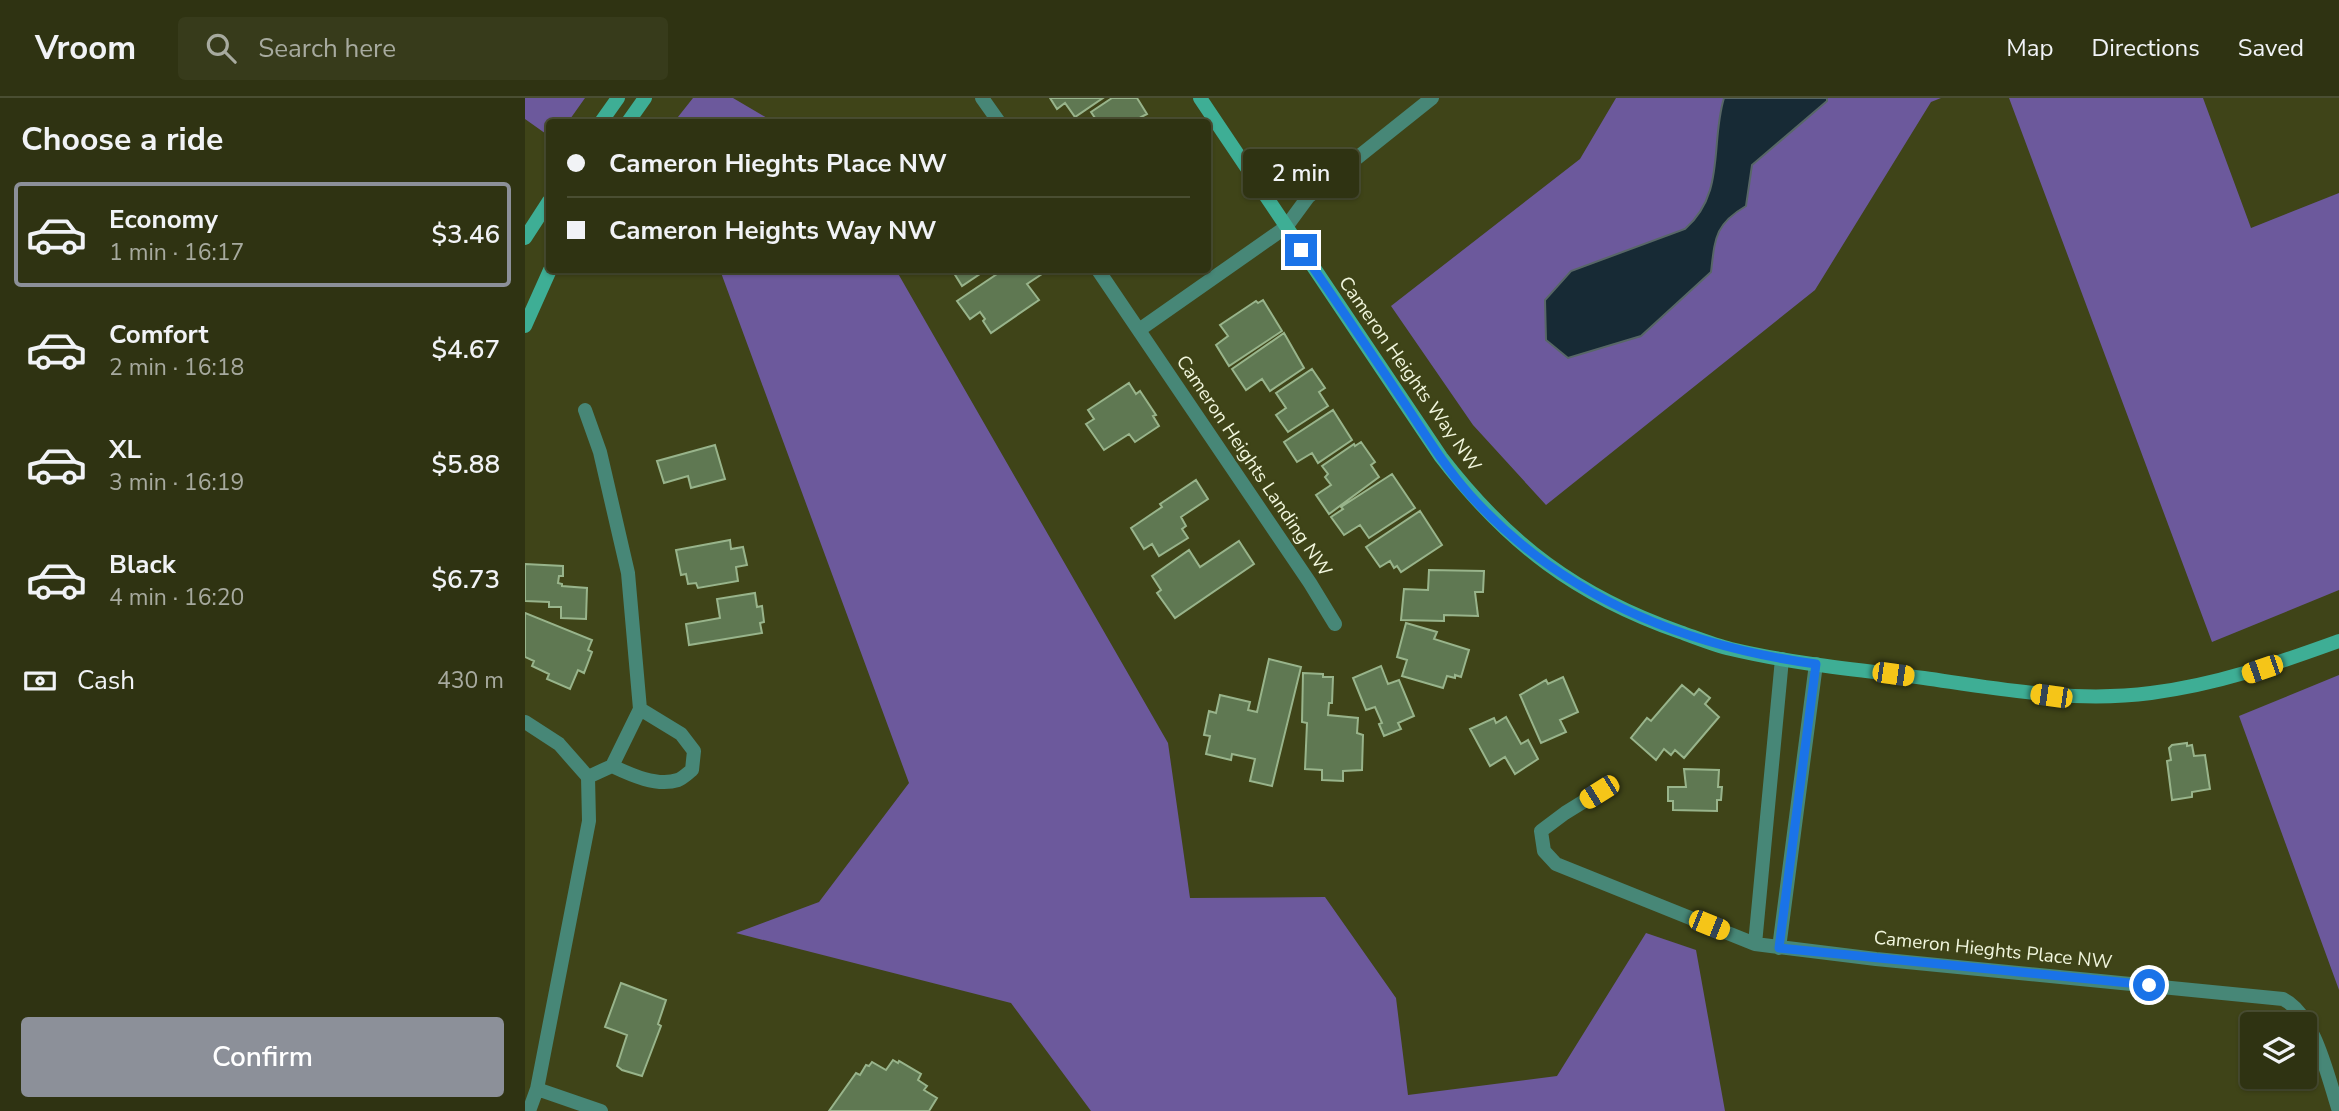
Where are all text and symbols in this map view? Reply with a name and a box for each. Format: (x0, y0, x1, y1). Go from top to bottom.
search box (178, 17, 668, 80)
text: Vroom (35, 26, 136, 71)
icon: search (202, 29, 240, 67)
text: Search here (258, 31, 396, 66)
text: Map (2006, 32, 2053, 64)
text: Directions (2091, 32, 2200, 64)
text: Saved (2238, 32, 2304, 64)
text: Choose a ride (21, 118, 223, 161)
text: Cameron Hieghts Place NW (609, 146, 947, 181)
callout: 2 min (1243, 149, 1359, 198)
text: 2 min (1272, 158, 1330, 189)
text: Economy (109, 202, 218, 237)
icon: car (25, 203, 88, 266)
text: Cameron Heights Way NW (609, 213, 936, 248)
text: $3.46 (431, 217, 500, 252)
route end (1285, 234, 1317, 266)
text: 1 min · 16:17 (109, 237, 244, 268)
street label: Cameron Heights Way NW (1333, 271, 1487, 477)
text: Comfort (109, 317, 209, 352)
icon: car (25, 318, 88, 381)
text: $4.67 (431, 332, 500, 367)
street label: Cameron Heights Landing NW (1170, 350, 1338, 582)
text: 2 min · 16:18 (109, 352, 244, 383)
text: XL (109, 432, 141, 467)
icon: car (25, 433, 88, 496)
text: $5.88 (431, 447, 500, 482)
text: 3 min · 16:19 (109, 467, 244, 498)
text: Black (109, 547, 176, 582)
icon: car (25, 548, 88, 611)
text: $6.73 (431, 562, 500, 597)
text: 4 min · 16:20 (109, 582, 244, 613)
car (2239, 652, 2286, 686)
car (1871, 661, 1916, 687)
icon: cash (21, 662, 59, 700)
text: Cash (77, 663, 135, 698)
text: 430 m (437, 665, 504, 696)
car (2029, 683, 2074, 709)
car (1576, 772, 1623, 812)
car (1686, 907, 1733, 943)
street label: Cameron Hieghts Place NW (1872, 925, 2114, 975)
route start (2133, 969, 2165, 1001)
map controls (2240, 1012, 2317, 1089)
button: layers (2240, 1012, 2317, 1089)
button: Confirm (21, 1017, 504, 1097)

